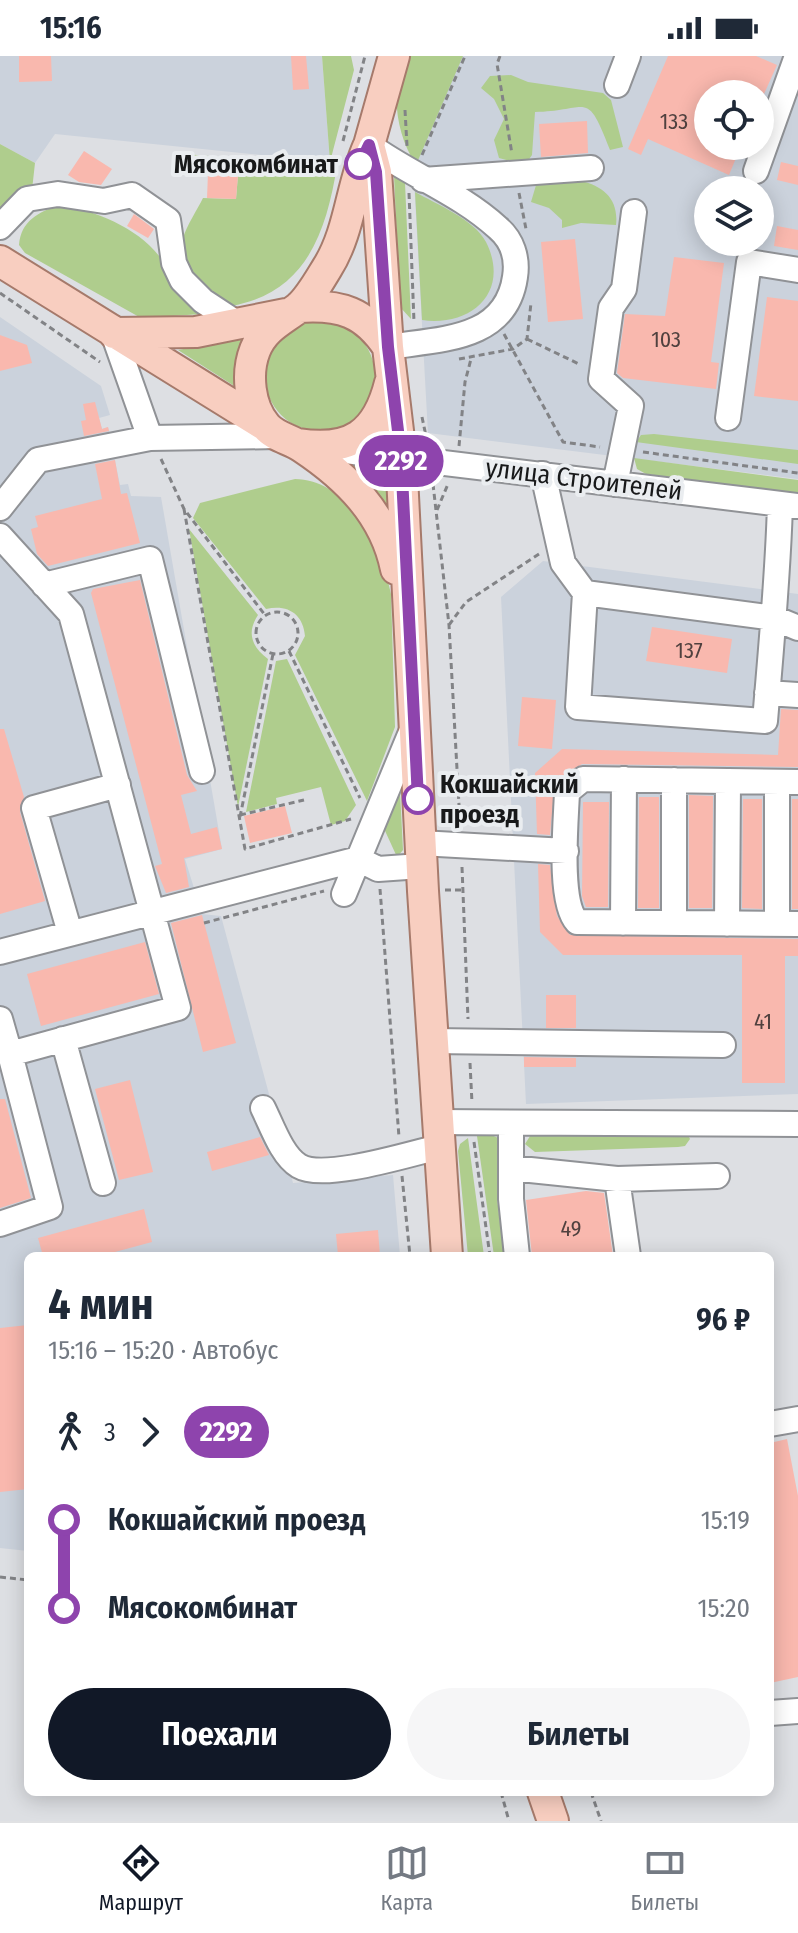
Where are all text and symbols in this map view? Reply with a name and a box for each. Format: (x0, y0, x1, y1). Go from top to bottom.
text: 15:16 (40, 10, 102, 46)
map controls (694, 80, 774, 256)
button: locate (694, 80, 774, 160)
house number: 133 (660, 108, 688, 135)
place label: Мясокомбинат (174, 149, 339, 180)
marker: Мясокомбинат (345, 149, 375, 179)
button: layers (694, 176, 774, 256)
house number: 103 (651, 326, 681, 353)
line badge: 2292 (345, 435, 457, 487)
text: 2292 (375, 444, 427, 477)
street label: улица Строителей (484, 452, 684, 507)
house number: 137 (675, 637, 703, 664)
place label: Кокшайский проезд (440, 769, 579, 830)
marker: Кокшайский проезд (403, 784, 433, 814)
house number: 41 (754, 1008, 772, 1035)
house number: 49 (561, 1215, 581, 1242)
text: 4 мин (48, 1278, 154, 1331)
text: 96 ₽ (696, 1302, 750, 1338)
text: 15:16 – 15:20 · Автобус (48, 1335, 278, 1366)
icon: walk (48, 1410, 92, 1454)
icon: forward (128, 1410, 172, 1454)
text: 2292 (200, 1415, 253, 1448)
text: 3 (104, 1417, 116, 1448)
text: Кокшайский проезд (108, 1502, 365, 1538)
text: 15:19 (701, 1505, 750, 1536)
text: Мясокомбинат (108, 1590, 297, 1626)
text: 15:20 (697, 1593, 750, 1624)
button: Поехали (48, 1688, 391, 1780)
button: Билеты (407, 1688, 750, 1780)
tab: Маршрут (99, 1841, 183, 1916)
tab: Карта (381, 1841, 433, 1916)
tab: Билеты (631, 1841, 699, 1916)

